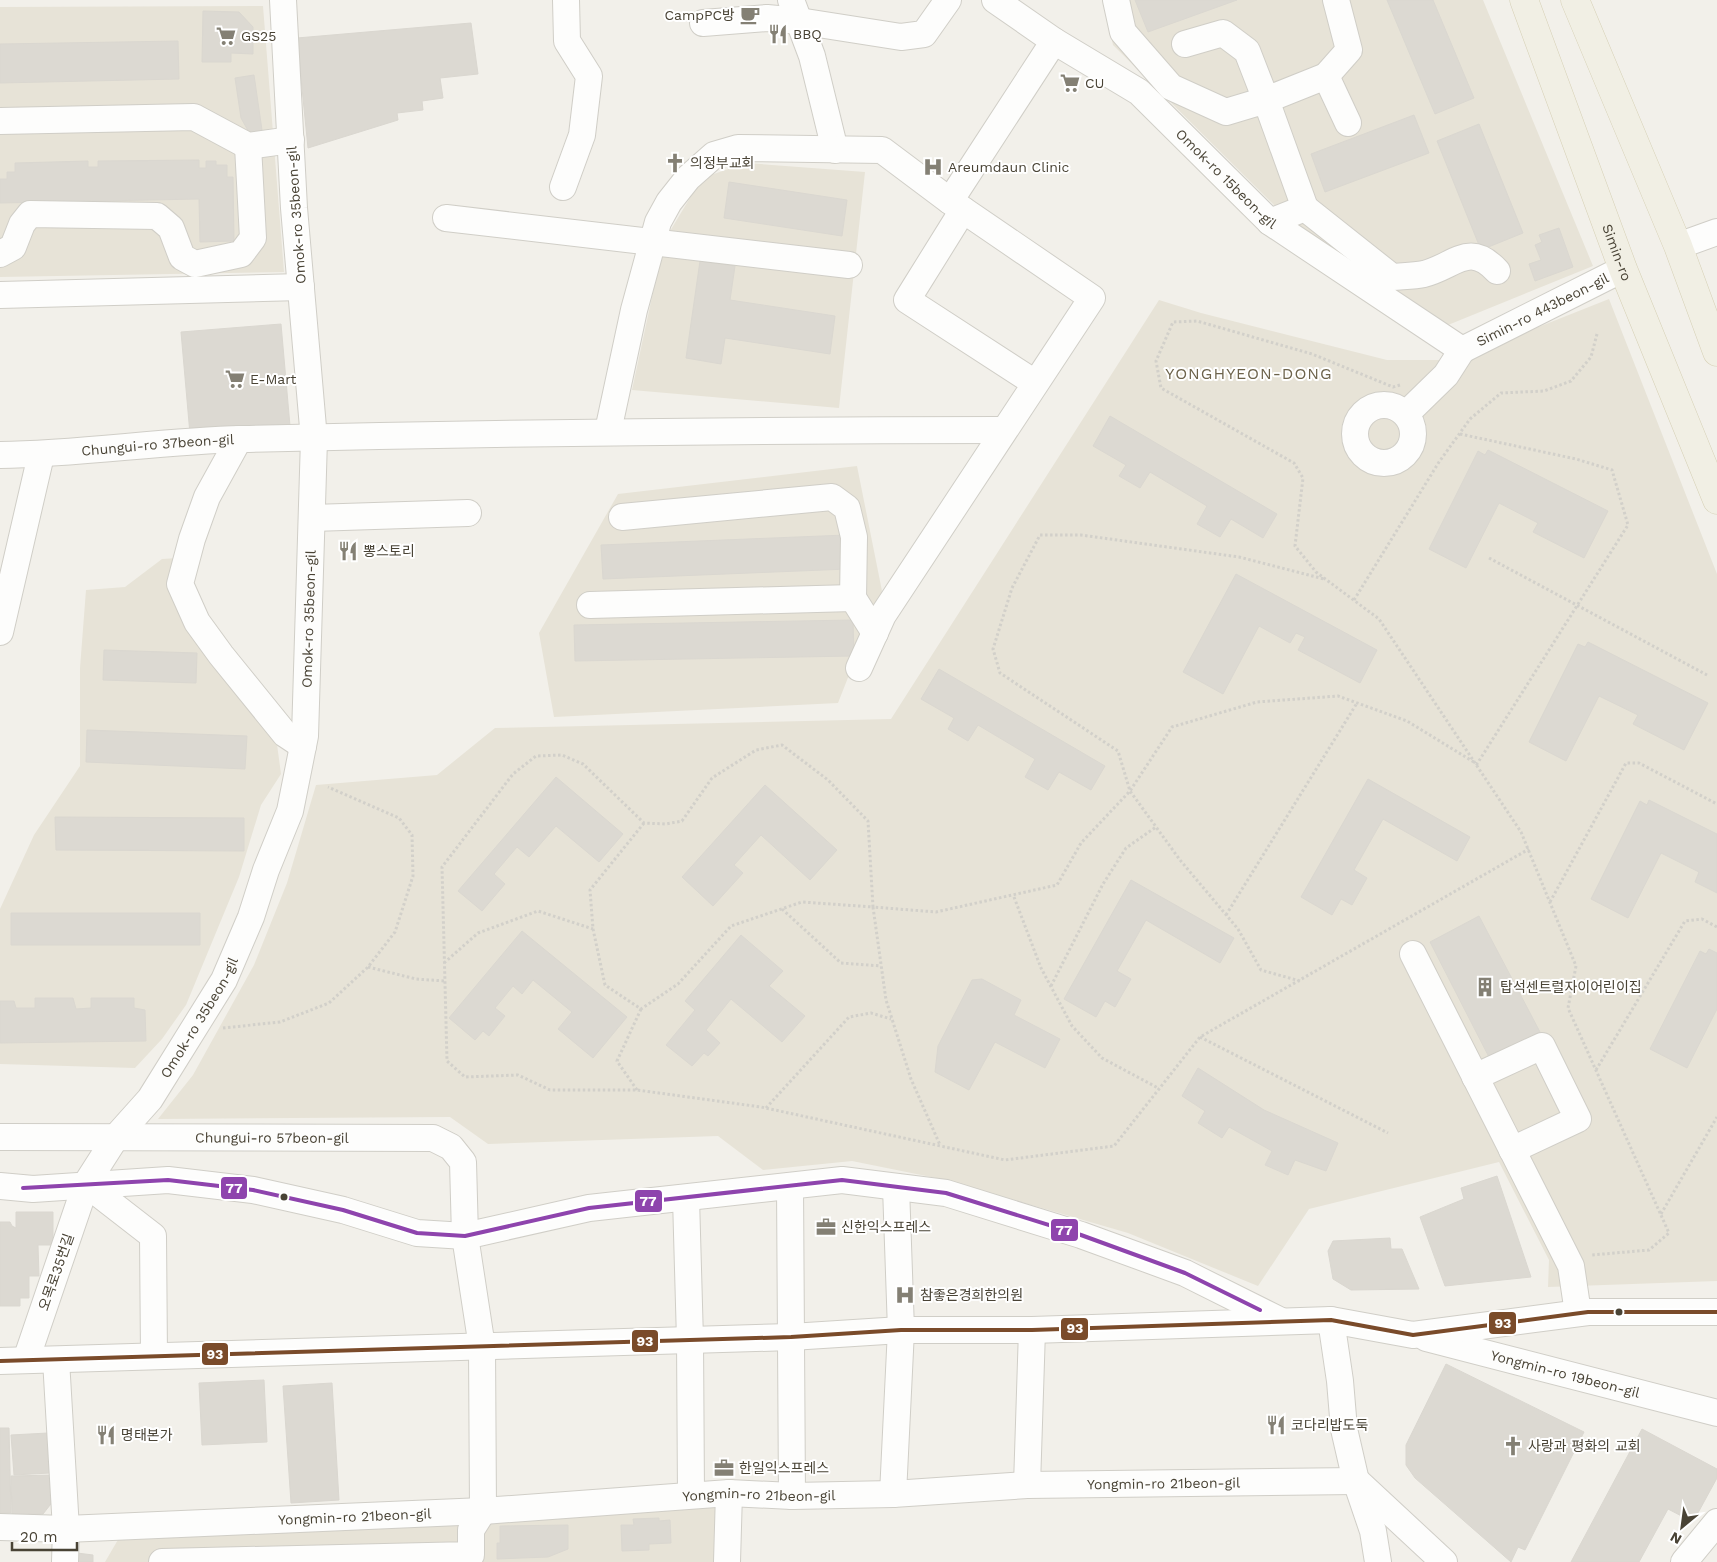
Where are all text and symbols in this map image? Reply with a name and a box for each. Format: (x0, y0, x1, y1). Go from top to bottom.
cafe icon: CampPC방 (739, 4, 761, 26)
place label: CampPC방 (664, 7, 735, 23)
restaurant icon: BBQ (767, 23, 789, 45)
supermarket icon: GS25 (215, 25, 237, 47)
place label: BBQ (793, 26, 822, 42)
place label: GS25 (241, 28, 276, 44)
supermarket icon: CU (1059, 72, 1081, 94)
place label: CU (1085, 75, 1105, 91)
street label: Omok-ro 15beon-gil (1173, 125, 1280, 232)
street label: Omok-ro 35beon-gil (283, 145, 309, 284)
church icon: 의정부교회 (664, 152, 686, 174)
place label: 의정부교회 (690, 155, 754, 171)
hospital icon: Areumdaun Clinic (922, 156, 944, 178)
place label: Areumdaun Clinic (948, 159, 1070, 175)
street label: Simin-ro (1599, 222, 1635, 283)
street label: Simin-ro 443beon-gil (1474, 269, 1612, 350)
district label: YONGHYEON-DONG (1165, 364, 1333, 383)
supermarket icon: E-Mart (224, 368, 246, 390)
place label: E-Mart (250, 371, 296, 387)
street label: Chungui-ro 37beon-gil (81, 431, 235, 459)
restaurant icon: 뽕스토리 (337, 540, 359, 562)
place label: 뽕스토리 (363, 543, 415, 559)
street label: Omok-ro 35beon-gil (298, 549, 319, 688)
street label: Omok-ro 35beon-gil (157, 954, 241, 1081)
building icon: 탑석센트럴자이어린이집 (1474, 976, 1496, 998)
place label: 탑석센트럴자이어린이집 (1500, 979, 1642, 995)
street label: Chungui-ro 57beon-gil (195, 1129, 350, 1146)
line badge: 77 (220, 1176, 248, 1200)
text: 77 (225, 1180, 243, 1196)
line badge: 77 (634, 1189, 663, 1213)
unlabelled marker (279, 1192, 289, 1202)
text: 77 (639, 1193, 657, 1209)
office icon: 신한익스프레스 (815, 1216, 837, 1238)
line badge: 77 (1050, 1218, 1079, 1242)
place label: 신한익스프레스 (841, 1219, 931, 1235)
text: 77 (1055, 1222, 1073, 1238)
street label: 오목로35번길 (35, 1231, 77, 1313)
hospital icon: 참좋은경희한의원 (894, 1284, 916, 1306)
place label: 참좋은경희한의원 (920, 1287, 1023, 1303)
unlabelled marker (1614, 1307, 1624, 1317)
line badge: 93 (1488, 1311, 1517, 1335)
text: 93 (1495, 1315, 1511, 1331)
line badge: 93 (1060, 1317, 1089, 1341)
text: 93 (1067, 1320, 1083, 1336)
line badge: 93 (631, 1329, 659, 1353)
text: 93 (637, 1333, 653, 1349)
line badge: 93 (201, 1342, 229, 1366)
text: 93 (207, 1346, 223, 1362)
street label: Yongmin-ro 19beon-gil (1489, 1347, 1642, 1401)
restaurant icon: 코다리밥도둑 (1265, 1414, 1287, 1436)
place label: 코다리밥도둑 (1291, 1417, 1368, 1433)
restaurant icon: 명태본가 (95, 1424, 117, 1446)
place label: 명태본가 (121, 1427, 173, 1443)
church icon: 사랑과 평화의 교회 (1502, 1435, 1524, 1457)
place label: 사랑과 평화의 교회 (1528, 1438, 1641, 1454)
office icon: 한일익스프레스 (713, 1457, 735, 1479)
place label: 한일익스프레스 (739, 1460, 829, 1476)
street label: Yongmin-ro 21beon-gil (1087, 1474, 1241, 1492)
street label: Yongmin-ro 21beon-gil (682, 1485, 836, 1504)
north arrow (1657, 1502, 1707, 1552)
street label: Yongmin-ro 21beon-gil (278, 1505, 432, 1528)
scale bar (12, 1520, 78, 1552)
text: 20 m (20, 1528, 58, 1546)
text: N (1667, 1529, 1684, 1548)

